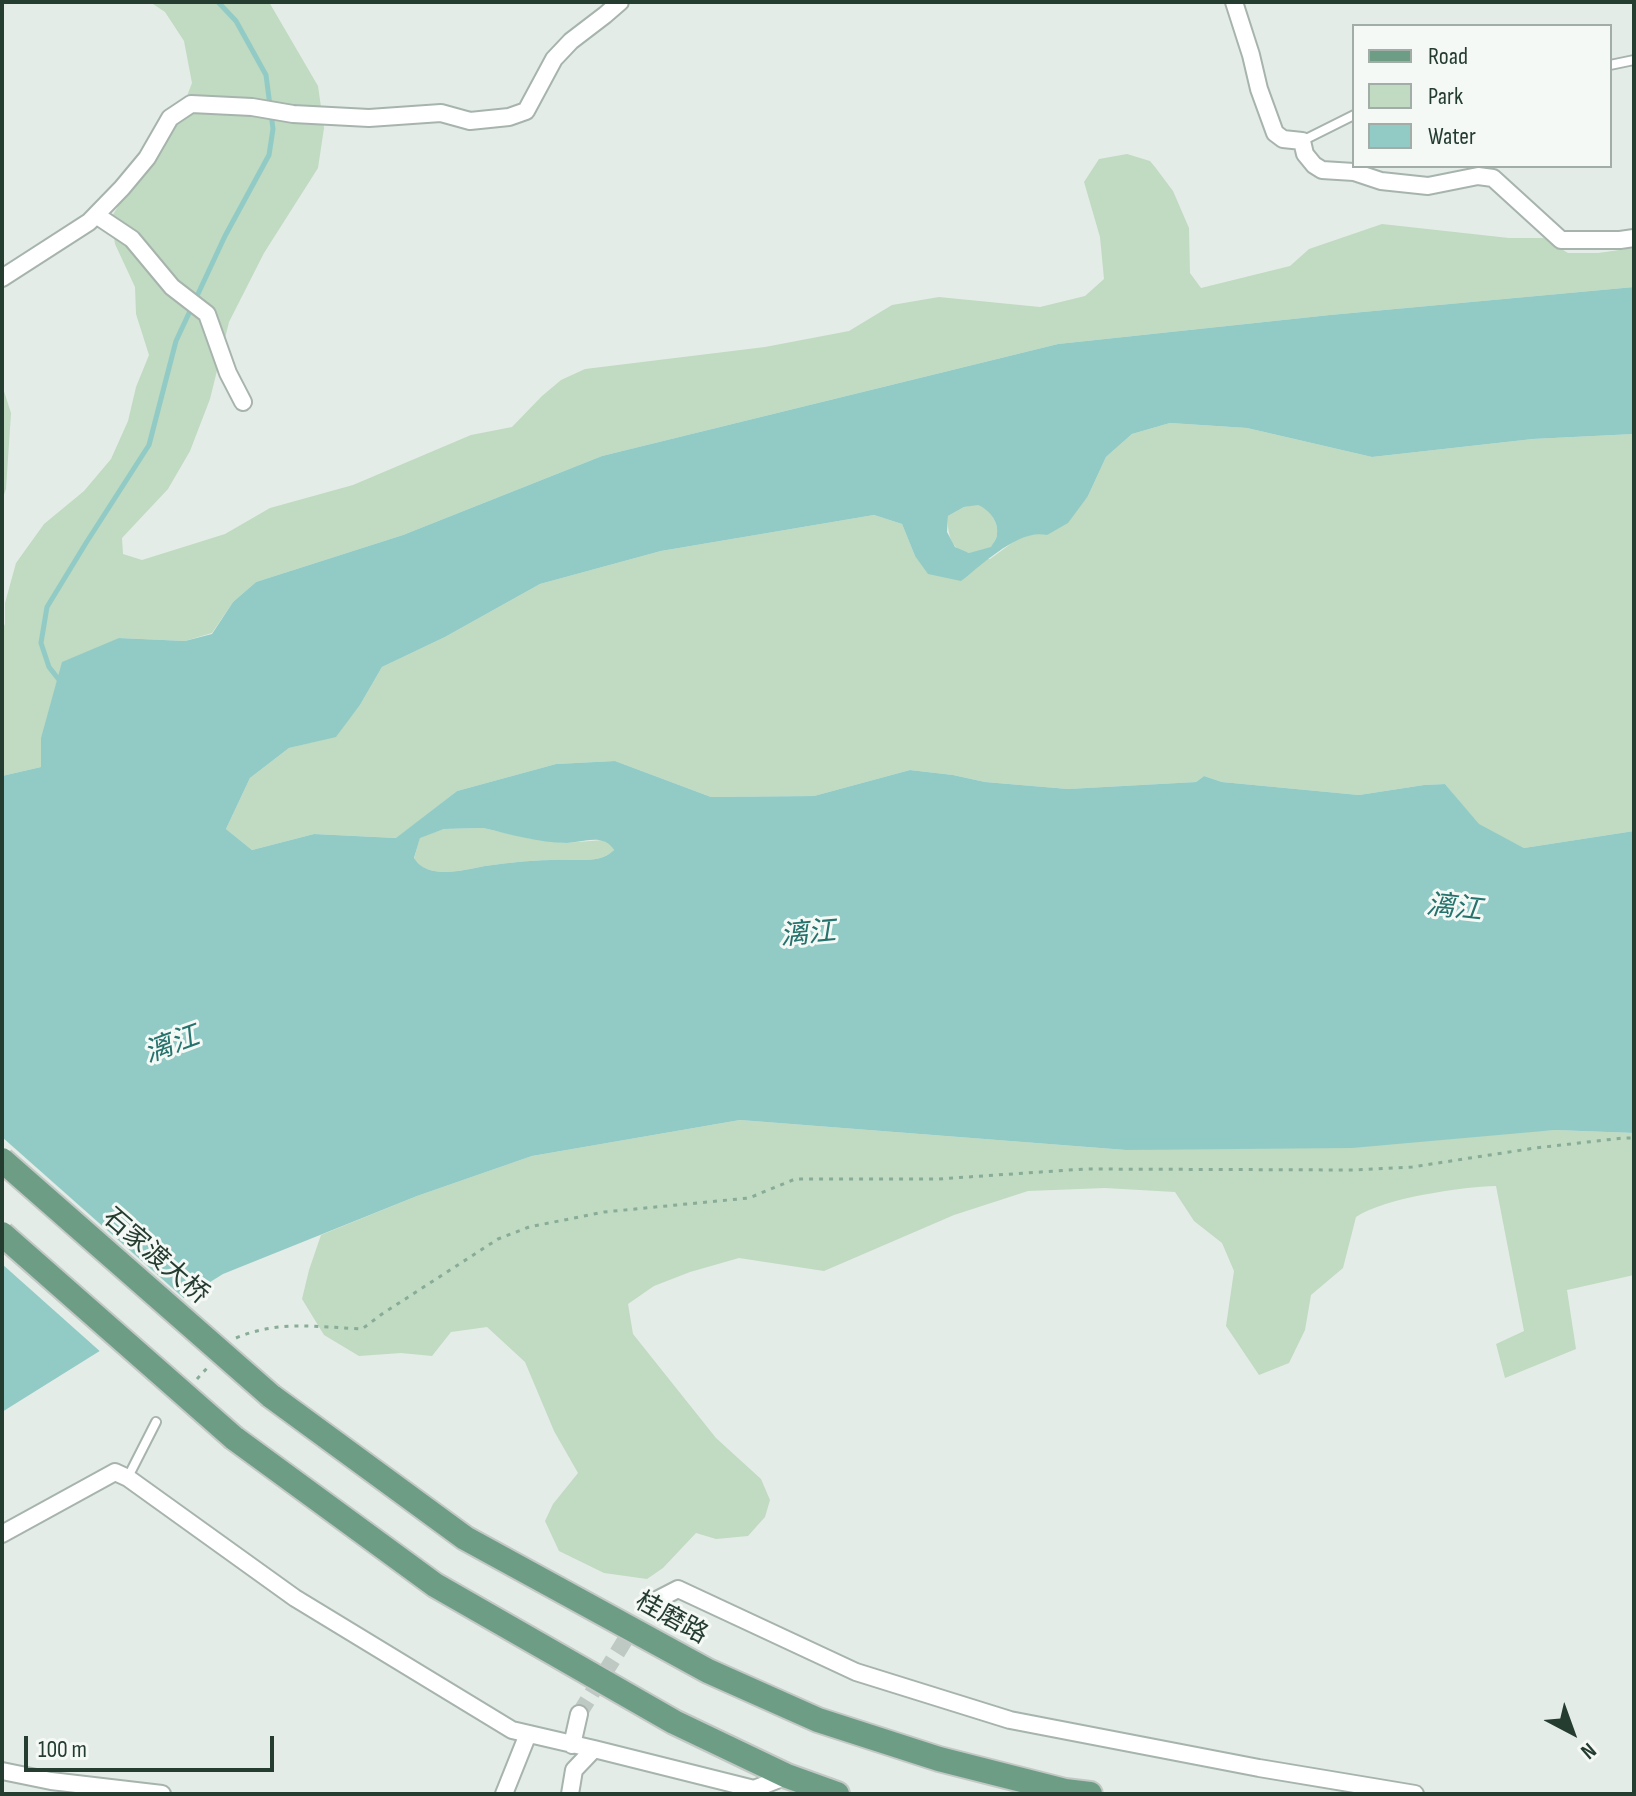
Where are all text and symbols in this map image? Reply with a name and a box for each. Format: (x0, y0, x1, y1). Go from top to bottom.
legend (1352, 24, 1612, 168)
text: Road (1428, 42, 1468, 71)
text: Park (1428, 82, 1463, 111)
text: Water (1428, 122, 1476, 151)
water label: 漓江 (1424, 889, 1484, 929)
water label: 漓江 (779, 916, 837, 954)
water label: 漓江 (140, 1021, 204, 1071)
street label: 石家渡大桥 (96, 1203, 214, 1311)
street label: 桂磨路 (629, 1586, 713, 1652)
north arrow (1532, 1692, 1612, 1772)
scale bar (28, 1720, 278, 1770)
text: 100 m (38, 1735, 87, 1764)
text: N (1575, 1736, 1601, 1765)

